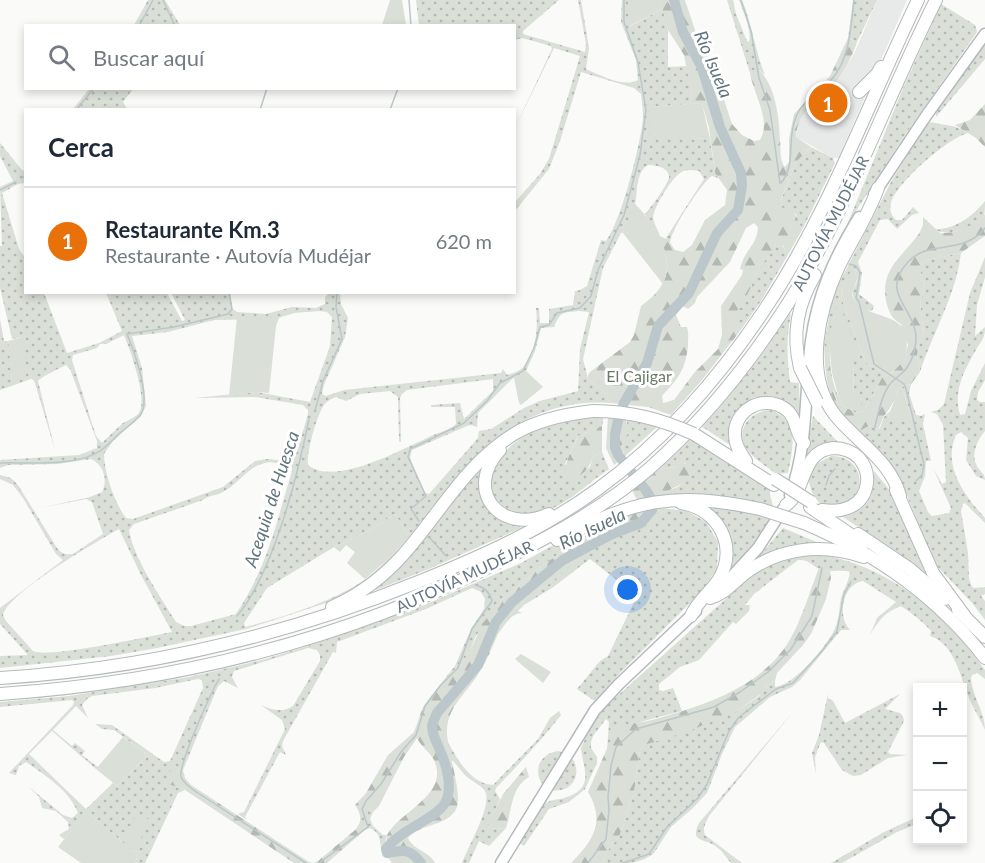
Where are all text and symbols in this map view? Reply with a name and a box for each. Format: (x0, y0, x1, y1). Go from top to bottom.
search box (24, 24, 516, 90)
water label: Río Isuela (690, 27, 738, 101)
icon: search (45, 41, 78, 74)
text: Buscar aquí (93, 44, 204, 71)
pin: 1 (808, 80, 848, 126)
text: Cerca (48, 131, 114, 163)
street label: AUTOVÍA MUDÉJAR (788, 152, 872, 294)
text: Restaurante Km.3 (105, 216, 280, 243)
text: 1 (62, 229, 73, 253)
text: 620 m (436, 229, 492, 253)
text: Restaurante · Autovía Mudéjar (105, 243, 371, 267)
park label: El Cajigar (606, 366, 672, 385)
water label: Acequia de Huesca (238, 428, 303, 571)
water label: Río Isuela (555, 503, 629, 553)
street label: AUTOVÍA MUDÉJAR (392, 536, 536, 616)
your location (613, 575, 642, 604)
map controls (913, 683, 967, 845)
button: + (913, 683, 967, 737)
button: − (913, 737, 967, 791)
button: locate (913, 791, 967, 845)

